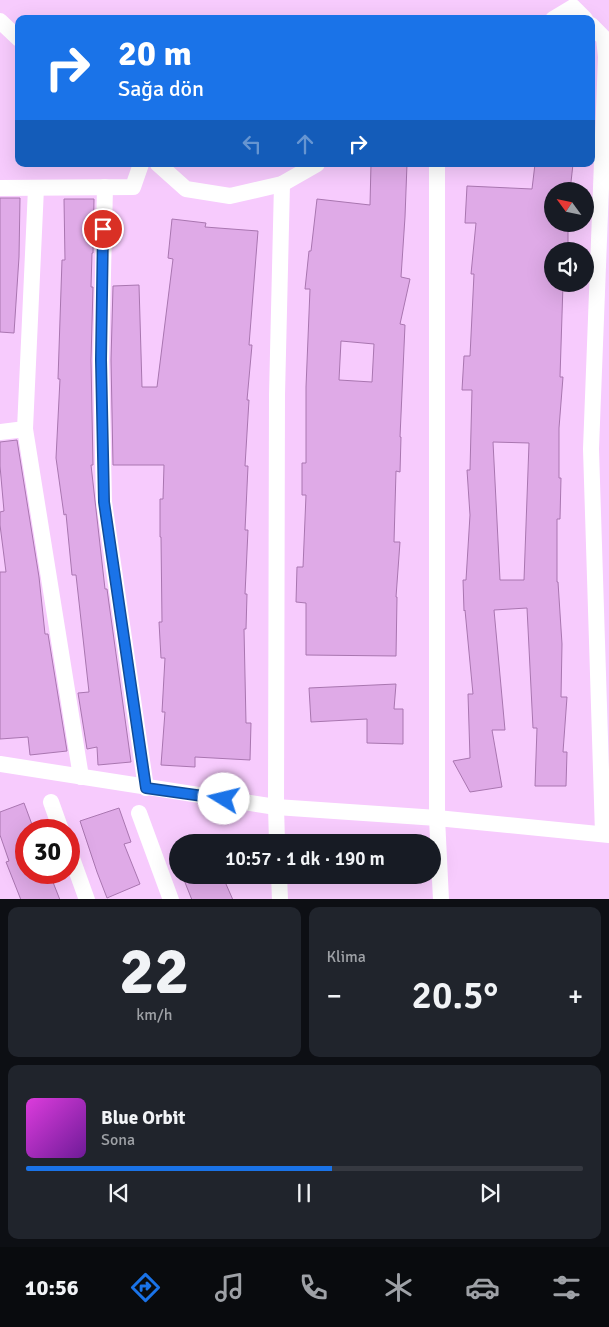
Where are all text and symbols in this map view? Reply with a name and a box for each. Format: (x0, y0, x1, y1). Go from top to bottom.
text: 20 m (118, 32, 192, 75)
icon: right (35, 35, 100, 100)
text: Sağa dön (118, 75, 204, 102)
icon: left (238, 130, 266, 158)
icon: ahead (291, 130, 319, 158)
icon: right (344, 130, 372, 158)
north arrow (544, 182, 594, 232)
map controls (544, 182, 594, 292)
pin (82, 208, 124, 250)
icon: arrive (89, 215, 117, 243)
button: sound (544, 242, 594, 292)
position arrow (197, 772, 249, 824)
speed limit sign: 30 (15, 819, 80, 884)
text: 10:57 · 1 dk · 190 m (225, 847, 385, 871)
text: 22 (119, 932, 189, 1012)
text: Klima (327, 947, 366, 967)
text: 20.5° (411, 972, 498, 1019)
text: − (327, 979, 342, 1013)
text: + (568, 979, 583, 1013)
text: km/h (136, 1005, 172, 1025)
text: Blue Orbit (101, 1106, 185, 1130)
text: Sona (101, 1130, 135, 1150)
icon: previous (105, 1179, 133, 1207)
icon: pause (290, 1179, 318, 1207)
icon: next (476, 1179, 504, 1207)
icon: directions (128, 1270, 163, 1305)
icon: music (212, 1270, 247, 1305)
icon: phone (296, 1270, 331, 1305)
icon: climate (381, 1270, 416, 1305)
icon: car (465, 1270, 500, 1305)
icon: filters (549, 1270, 584, 1305)
text: 10:56 (25, 1274, 79, 1301)

